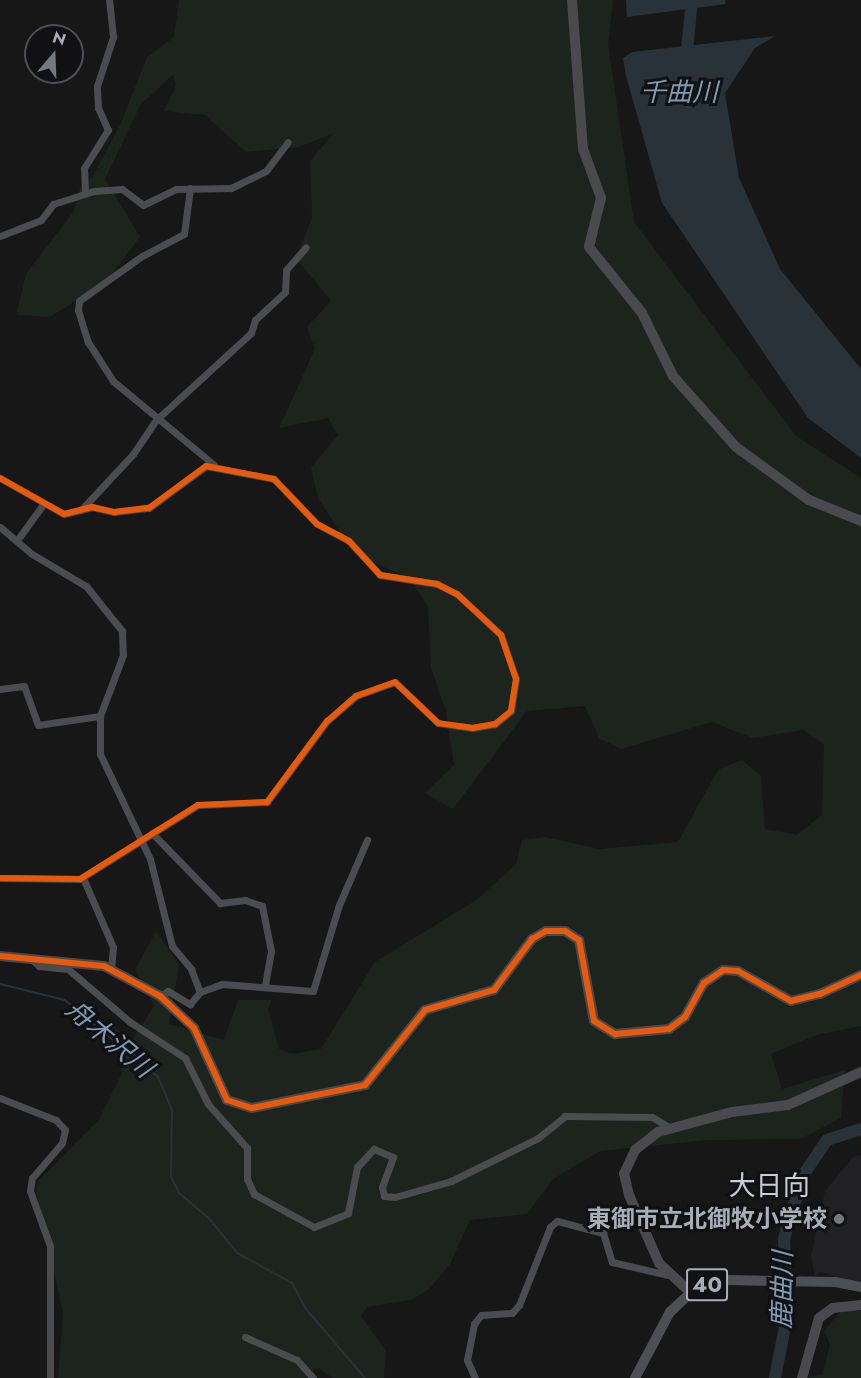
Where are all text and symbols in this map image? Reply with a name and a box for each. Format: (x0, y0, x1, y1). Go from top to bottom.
north arrow (24, 24, 84, 84)
text: N (50, 25, 69, 51)
water label: 千曲川 (640, 77, 718, 109)
water label: 舟木沢川 (59, 994, 159, 1084)
district label: 大日向 (729, 1170, 809, 1202)
place label: 東御市立北御牧小学校 (587, 1205, 827, 1233)
marker: 東御市立北御牧小学校 (832, 1212, 846, 1226)
water label: 鹿曲川 (767, 1251, 799, 1329)
road number: 40 (686, 1266, 728, 1304)

